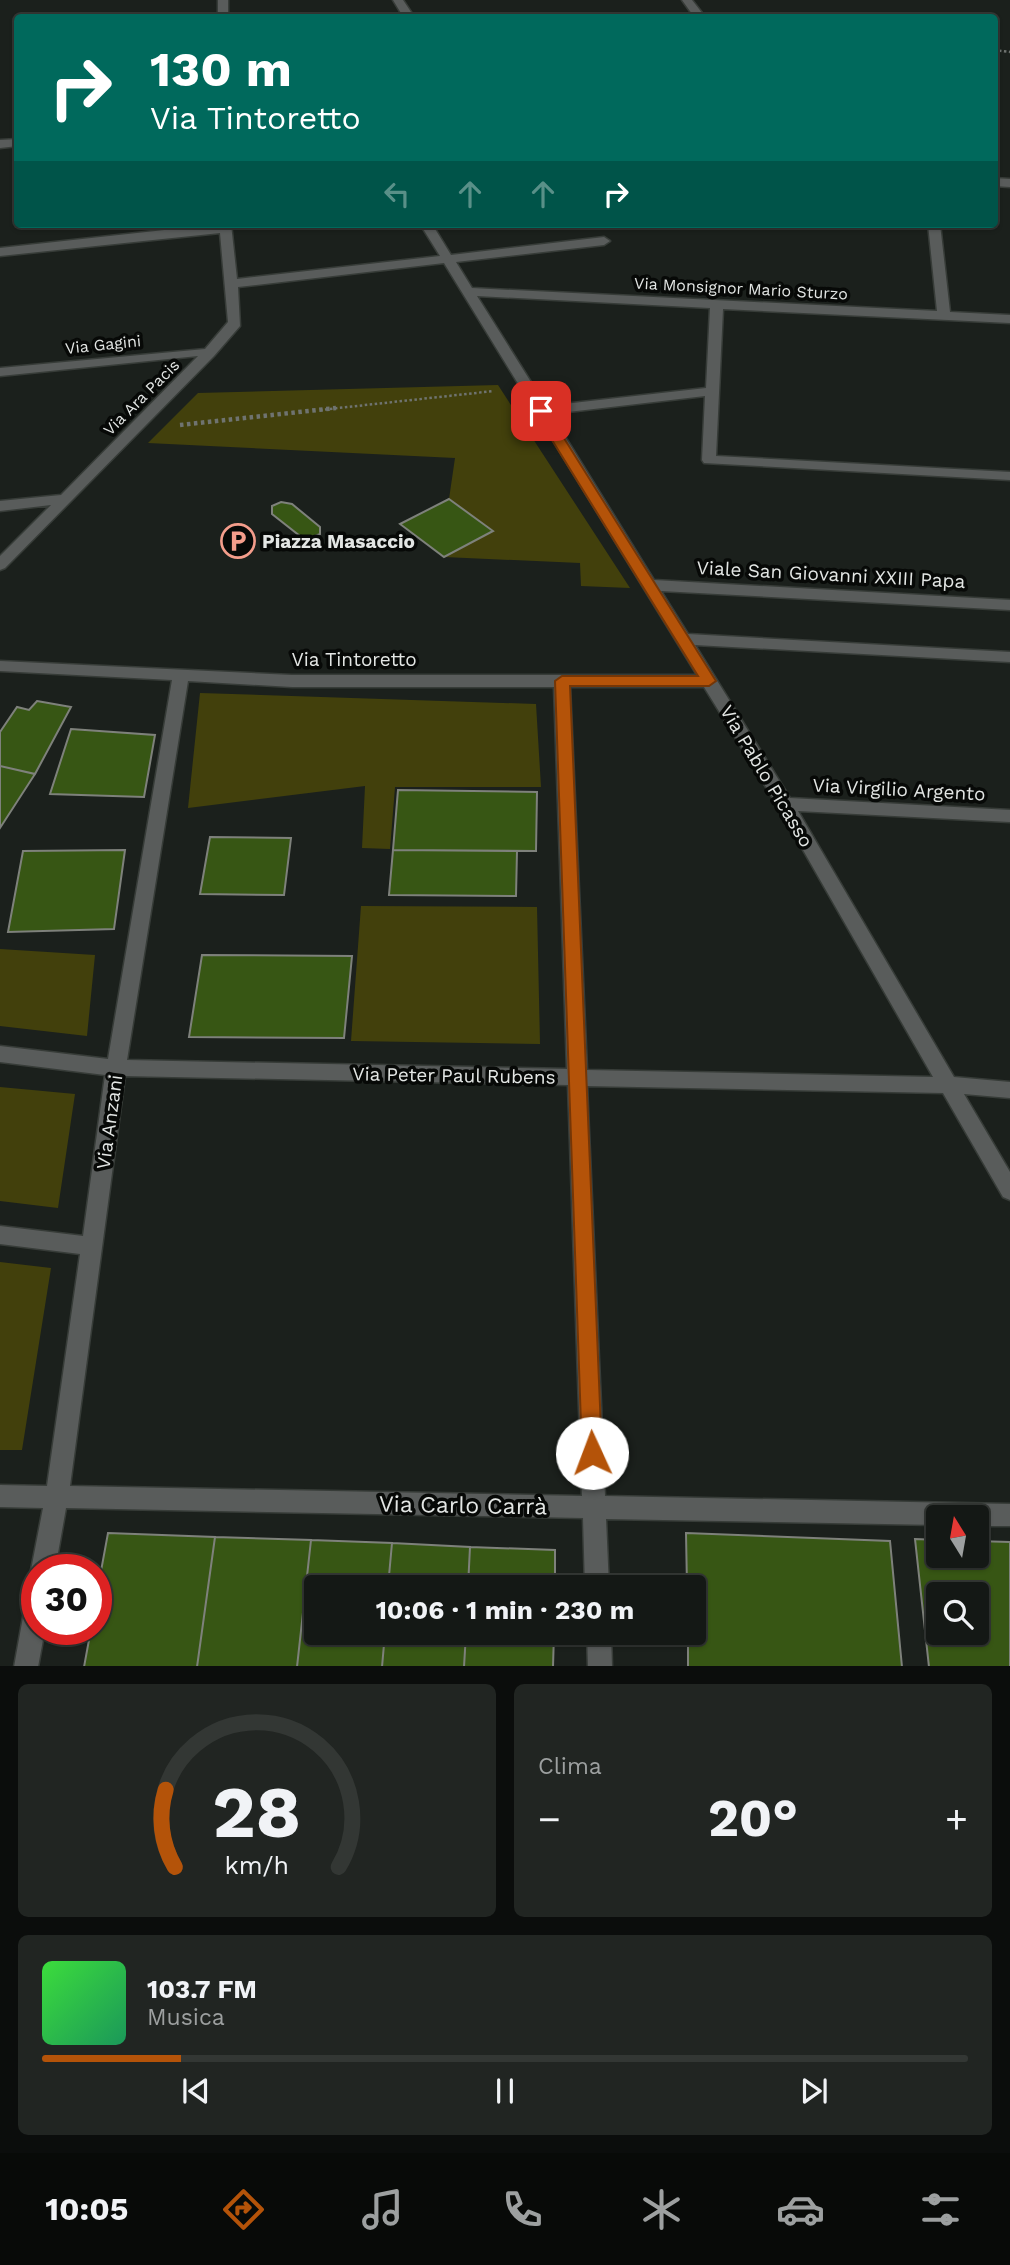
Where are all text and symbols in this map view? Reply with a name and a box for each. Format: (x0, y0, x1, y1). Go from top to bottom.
text: 130 m (150, 40, 292, 98)
icon: right (35, 42, 126, 133)
text: Via Tintoretto (150, 99, 361, 137)
icon: left (378, 175, 416, 213)
icon: ahead (451, 175, 489, 213)
icon: ahead (524, 175, 562, 213)
icon: right (597, 175, 635, 213)
street label: Via Monsignor Mario Sturzo (634, 273, 848, 304)
street label: Via Gagini (64, 331, 142, 358)
street label: Via Ara Pacis (99, 355, 183, 439)
pin (511, 381, 571, 441)
icon: arrive (522, 392, 560, 430)
parking icon: Piazza Masaccio (219, 522, 257, 560)
place label: Piazza Masaccio (262, 530, 415, 553)
street label: Viale San Giovanni XXIII Papa (696, 556, 966, 593)
street label: Via Tintoretto (291, 648, 417, 671)
street label: Via Pablo Picasso (715, 701, 818, 851)
street label: Via Virgilio Argento (812, 773, 986, 806)
street label: Via Peter Paul Rubens (352, 1062, 556, 1089)
street label: Via Anzani (91, 1073, 128, 1171)
position arrow (555, 1416, 629, 1490)
street label: Via Carlo Carrà (379, 1491, 547, 1520)
north arrow (926, 1505, 989, 1568)
map controls (926, 1505, 989, 1645)
speed limit sign: 30 (21, 1554, 112, 1645)
button: search (926, 1582, 989, 1645)
text: 10:06 · 1 min · 230 m (376, 1595, 634, 1625)
text: Clima (538, 1753, 602, 1780)
text: 28 (212, 1769, 302, 1855)
text: 20° (708, 1788, 798, 1849)
text: − (538, 1797, 561, 1841)
text: + (945, 1797, 968, 1841)
text: km/h (225, 1850, 289, 1879)
text: 103.7 FM (147, 1974, 257, 2004)
text: Musica (147, 2004, 225, 2031)
icon: previous (177, 2072, 215, 2110)
icon: pause (486, 2072, 524, 2110)
icon: next (795, 2072, 833, 2110)
icon: directions (219, 2185, 268, 2234)
icon: music (358, 2185, 407, 2234)
icon: phone (498, 2185, 547, 2234)
icon: climate (637, 2185, 686, 2234)
icon: car (776, 2185, 825, 2234)
icon: filters (916, 2185, 965, 2234)
text: 10:05 (45, 2190, 128, 2228)

